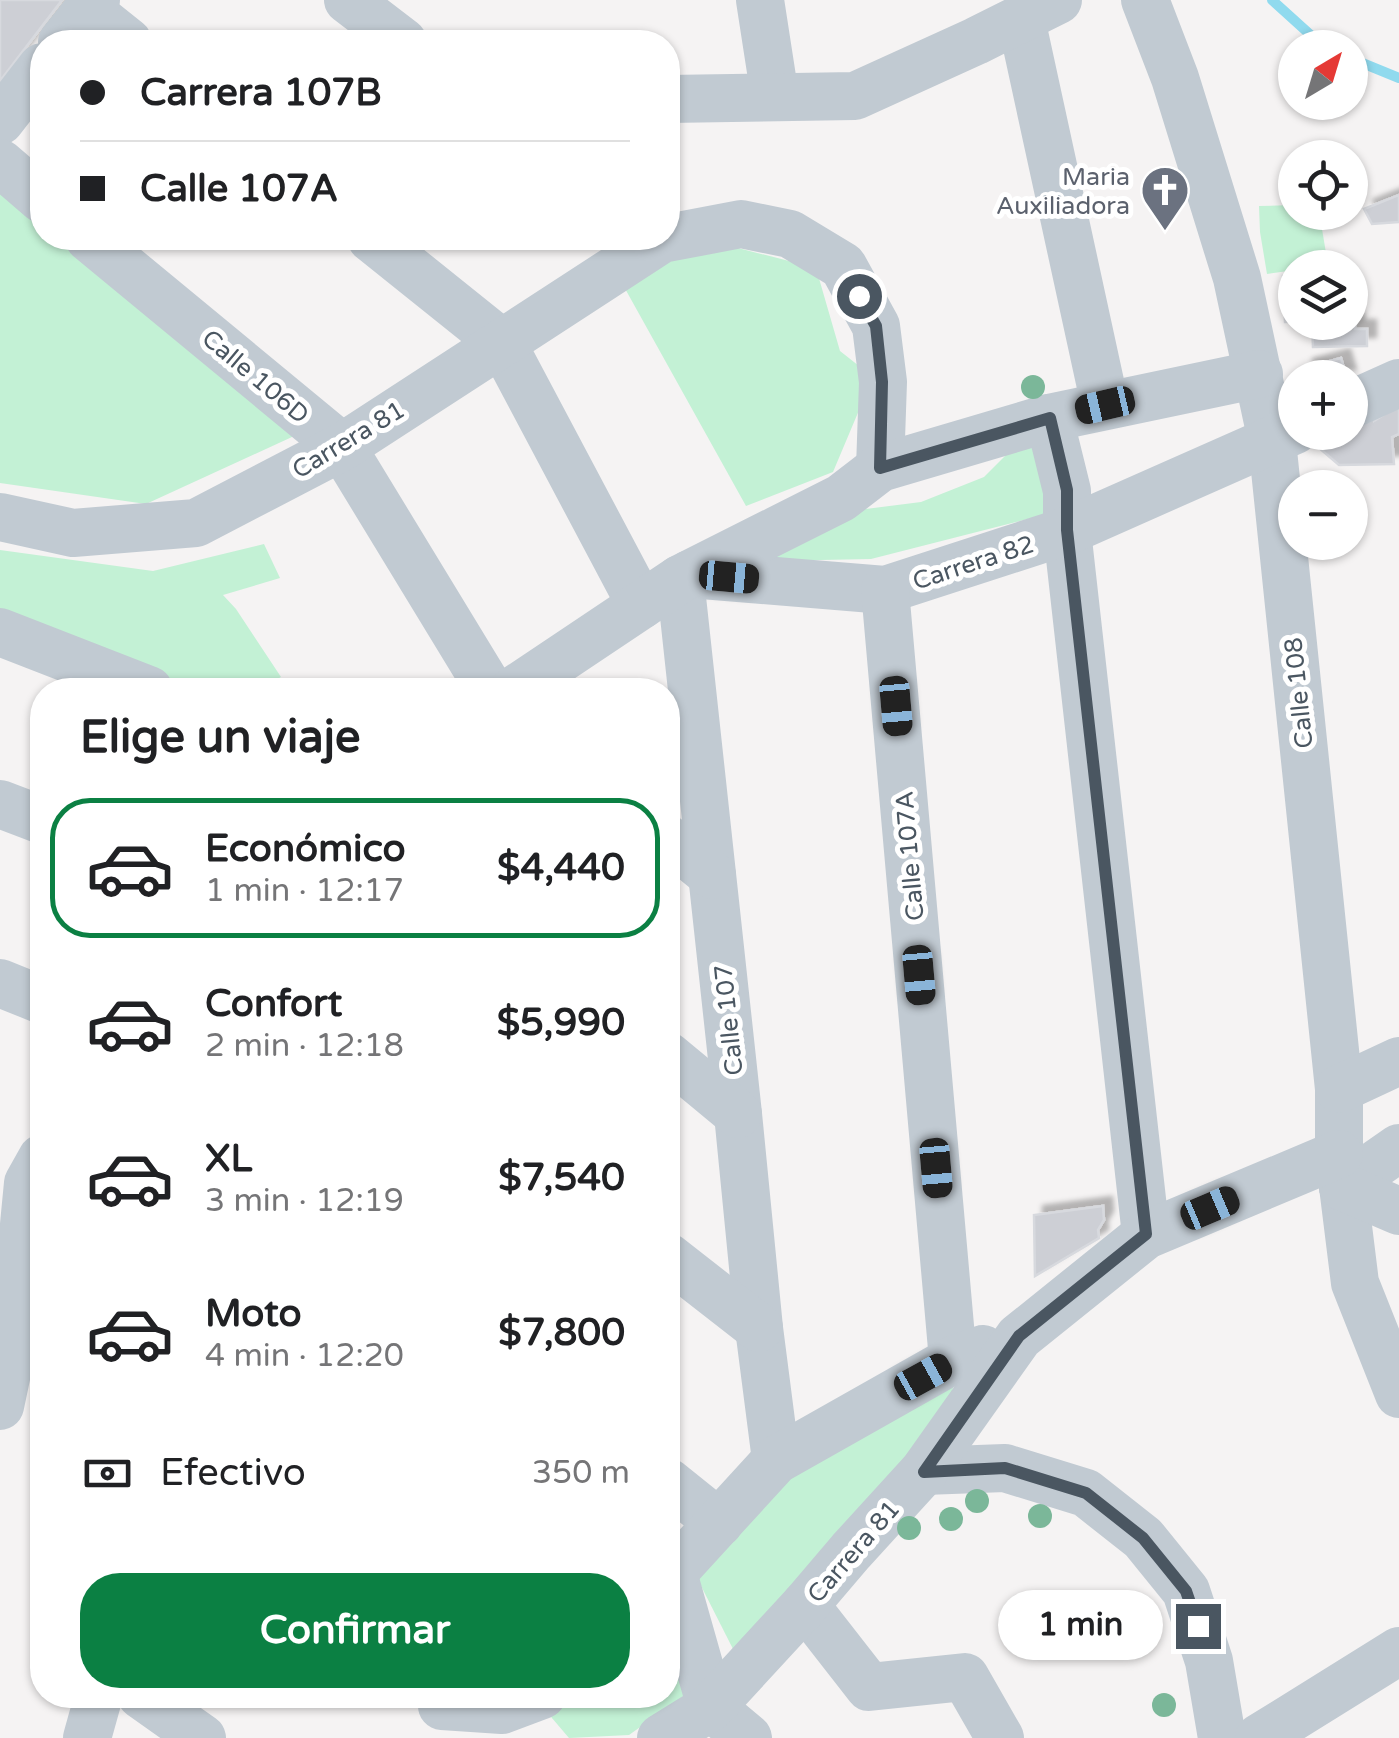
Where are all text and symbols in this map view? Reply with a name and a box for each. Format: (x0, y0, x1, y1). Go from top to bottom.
north arrow (1278, 30, 1368, 120)
map controls (1278, 30, 1368, 560)
text: Carrera 107B (140, 70, 382, 116)
button: locate (1278, 140, 1368, 230)
place label: Maria Auxiliadora (996, 162, 1130, 221)
church icon: Maria Auxiliadora (1139, 164, 1191, 232)
text: Calle 107A (140, 166, 338, 212)
button: layers (1278, 250, 1368, 340)
route start (837, 274, 882, 319)
street label: Calle 106D (196, 323, 315, 430)
button: + (1278, 360, 1368, 450)
car (1072, 384, 1138, 426)
street label: Carrera 81 (287, 395, 410, 485)
button: − (1278, 470, 1368, 560)
street label: Carrera 82 (909, 529, 1038, 597)
car (698, 559, 760, 595)
street label: Calle 108 (1278, 636, 1320, 750)
car (878, 675, 914, 737)
text: Elige un viaje (80, 711, 360, 765)
street label: Calle 107A (889, 790, 931, 922)
icon: car (85, 823, 175, 913)
text: Económico (205, 826, 406, 872)
text: $4,440 (497, 845, 625, 891)
text: 1 min · 12:17 (205, 872, 404, 910)
car (901, 944, 937, 1006)
street label: Calle 107 (708, 963, 750, 1077)
icon: car (85, 978, 175, 1068)
text: Confort (205, 981, 342, 1027)
text: $5,990 (497, 1000, 625, 1046)
text: 2 min · 12:18 (205, 1027, 404, 1065)
icon: car (85, 1133, 175, 1223)
text: XL (205, 1136, 252, 1182)
car (918, 1137, 954, 1199)
text: $7,540 (498, 1155, 625, 1201)
text: 3 min · 12:19 (205, 1182, 404, 1220)
car (1177, 1182, 1243, 1234)
icon: car (85, 1288, 175, 1378)
text: Moto (205, 1291, 301, 1337)
text: $7,800 (498, 1310, 625, 1356)
text: 4 min · 12:20 (205, 1337, 404, 1375)
car (889, 1349, 957, 1405)
icon: cash (80, 1446, 135, 1501)
text: Efectivo (160, 1450, 306, 1496)
text: 350 m (532, 1454, 630, 1492)
street label: Carrera 81 (801, 1494, 906, 1609)
button: Confirmar (80, 1573, 630, 1688)
callout: 1 min (998, 1591, 1163, 1661)
route end (1176, 1604, 1221, 1649)
text: 1 min (1038, 1606, 1123, 1644)

